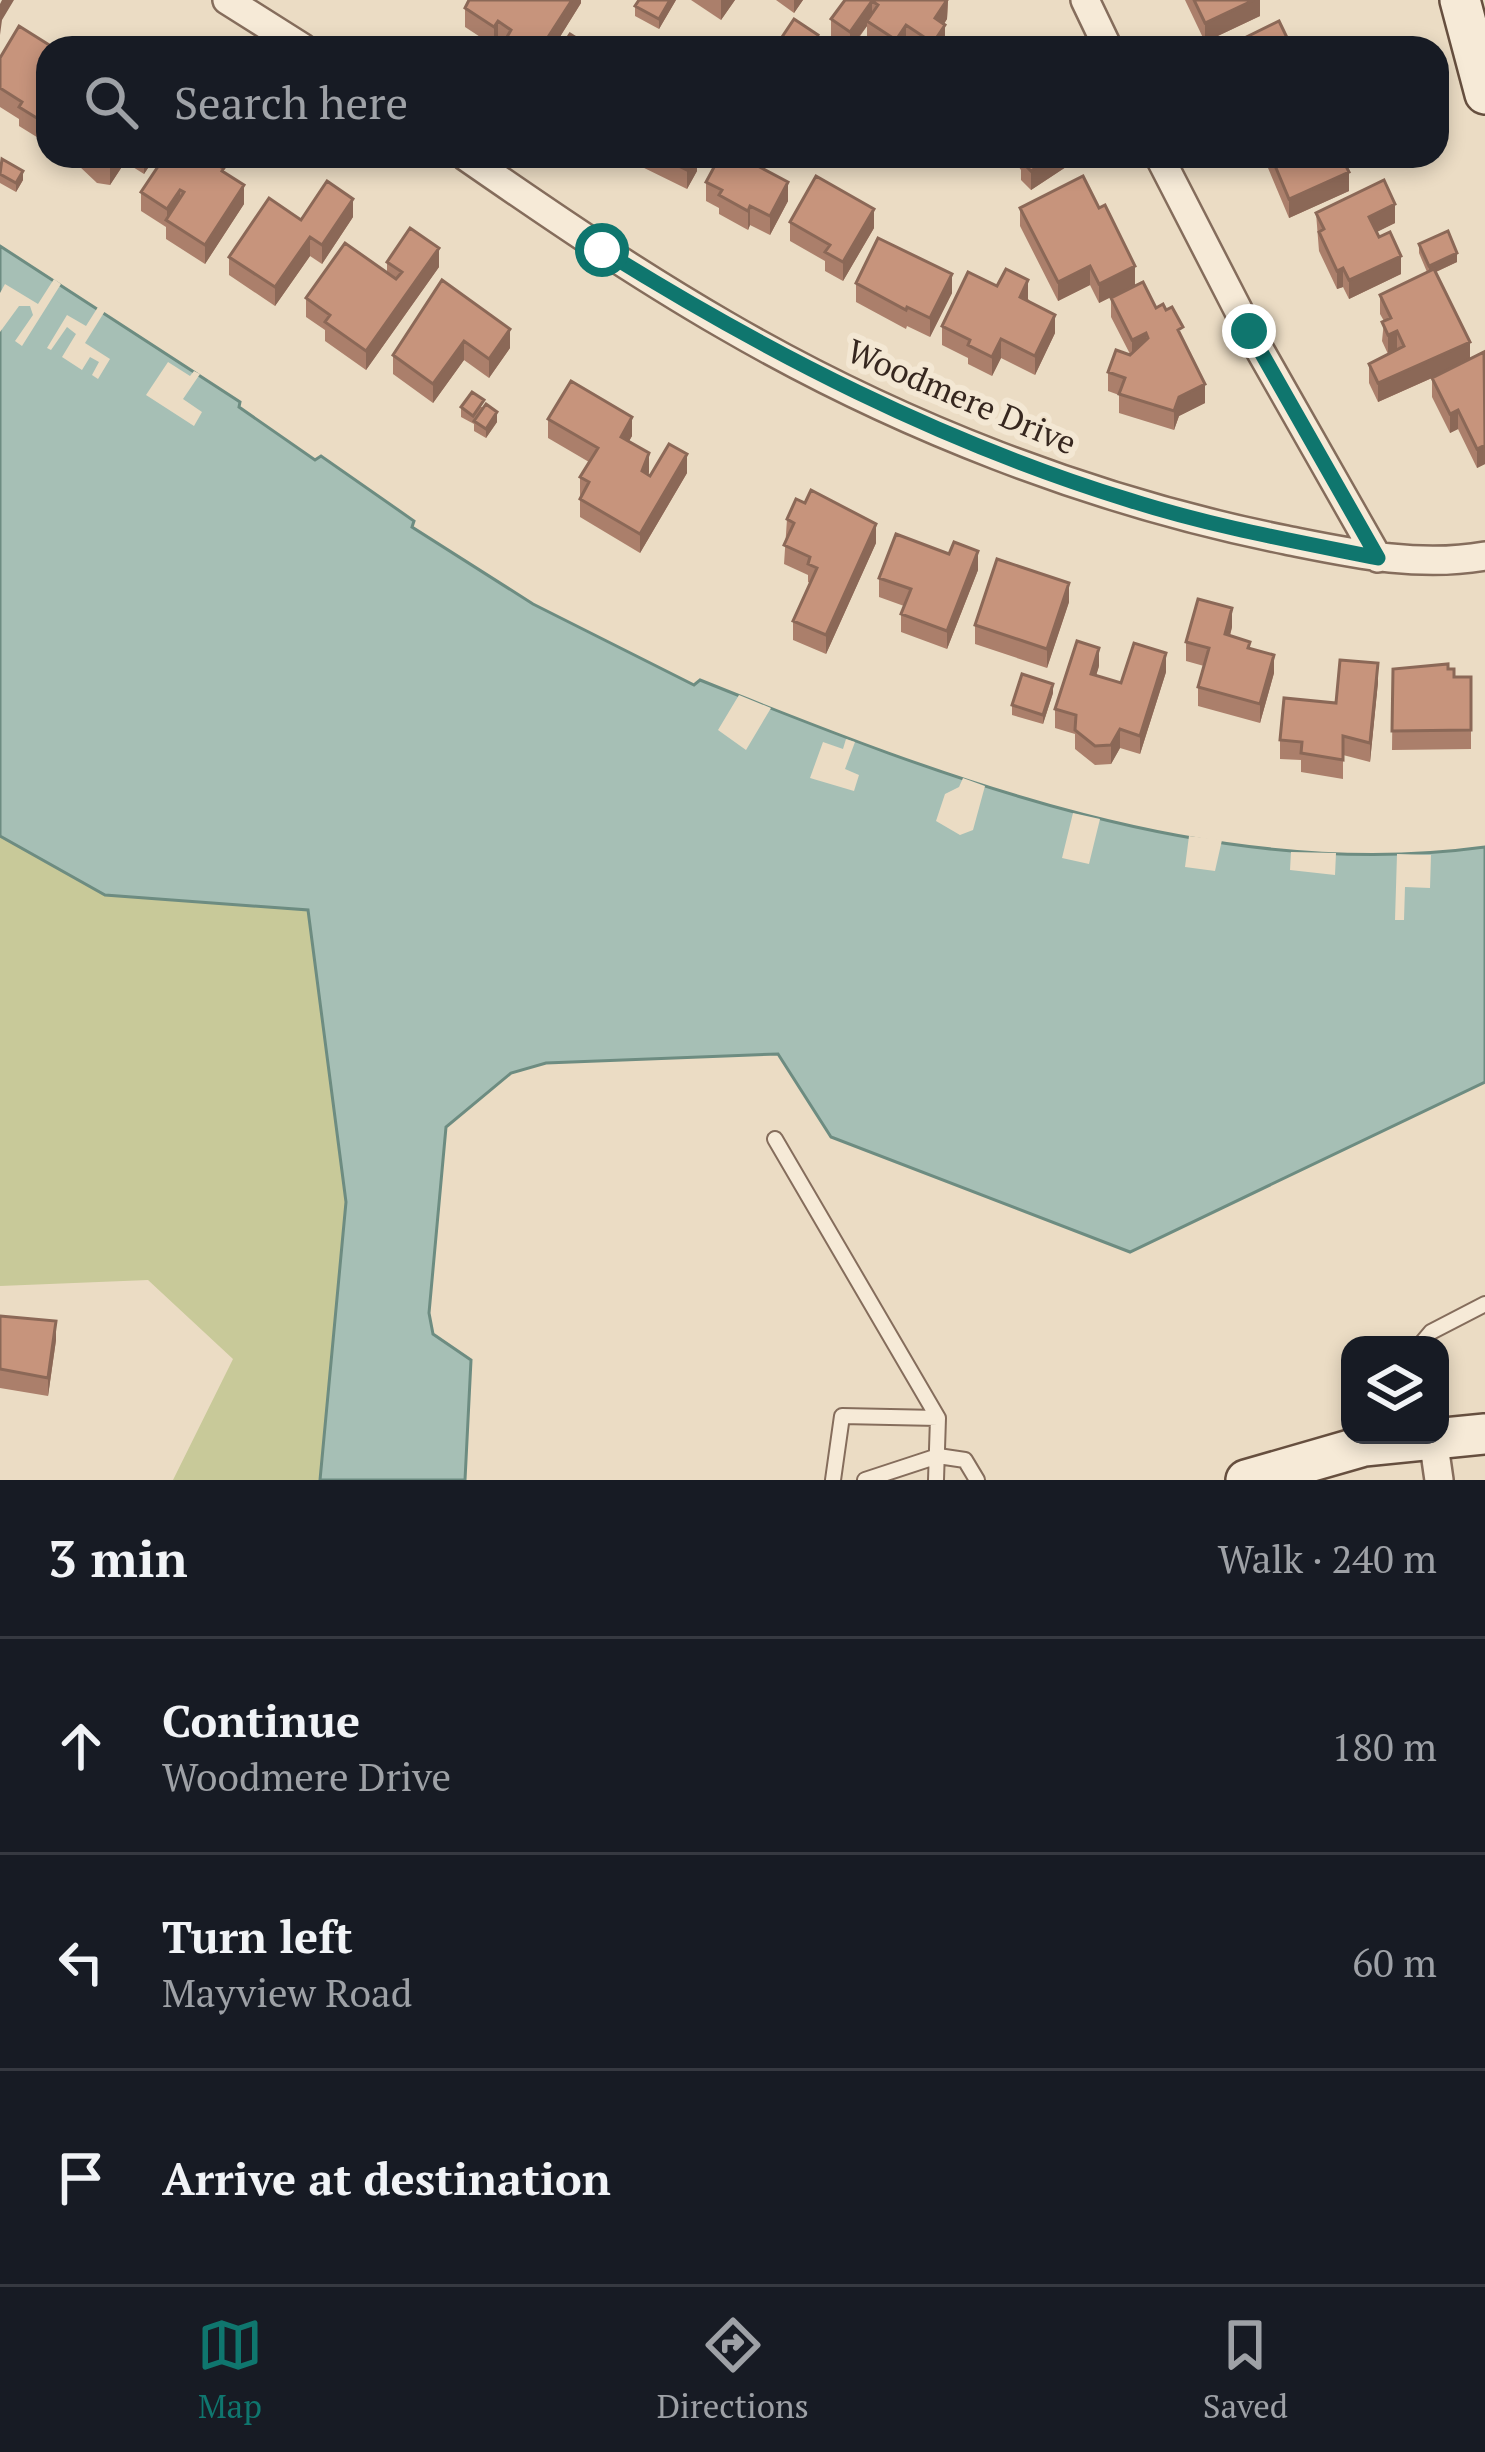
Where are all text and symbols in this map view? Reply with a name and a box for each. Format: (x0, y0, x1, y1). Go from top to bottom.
search box (36, 36, 1449, 168)
icon: search (78, 69, 144, 135)
text: Search here (174, 72, 408, 132)
route start (575, 223, 629, 277)
route end (1222, 304, 1276, 358)
street label: Woodmere Drive (841, 328, 1083, 464)
map controls (1341, 1336, 1449, 1444)
button: layers (1341, 1336, 1449, 1444)
text: 3 min (48, 1524, 188, 1592)
text: Walk · 240 m (1218, 1532, 1437, 1584)
text: Continue (162, 1690, 360, 1750)
icon: ahead (48, 1713, 114, 1779)
text: 180 m (1332, 1720, 1437, 1772)
text: Woodmere Drive (162, 1750, 451, 1802)
text: Turn left (162, 1906, 353, 1966)
icon: left (48, 1929, 114, 1995)
text: 60 m (1352, 1936, 1437, 1988)
text: Mayview Road (162, 1966, 412, 2018)
icon: arrive (48, 2145, 114, 2211)
text: Arrive at destination (162, 2148, 611, 2208)
tab: Map (197, 2312, 263, 2427)
tab: Directions (657, 2312, 809, 2427)
tab: Saved (1203, 2312, 1288, 2427)

